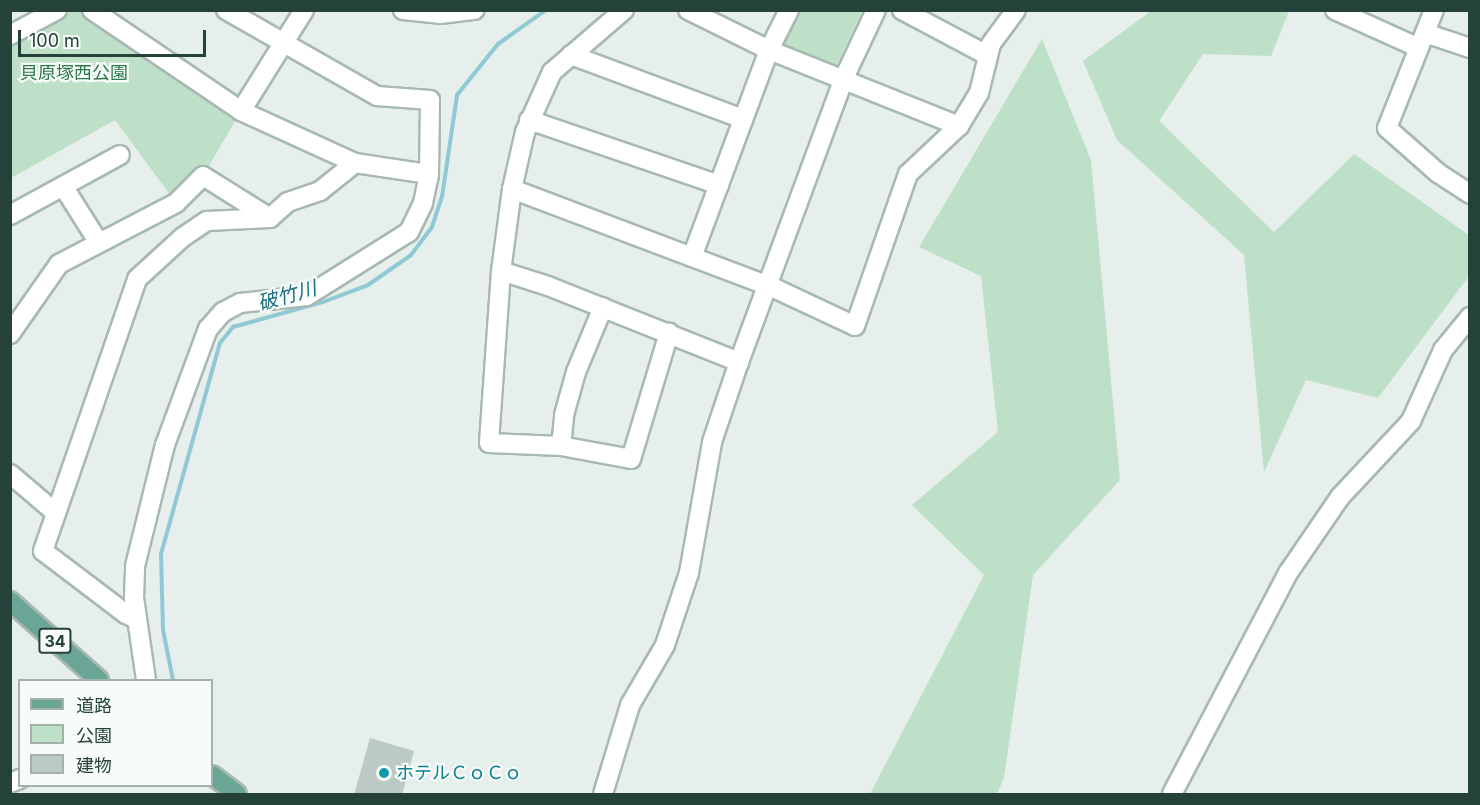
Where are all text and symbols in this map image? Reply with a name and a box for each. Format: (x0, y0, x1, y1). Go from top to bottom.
scale bar (21, 18, 208, 56)
text: 100 m (29, 30, 80, 51)
park label: 貝原塚西公園 (20, 62, 128, 84)
water label: 破竹川 (255, 276, 319, 316)
road number: 34 (37, 628, 73, 654)
legend (18, 679, 213, 787)
text: 道路 (76, 695, 112, 716)
text: 公園 (76, 725, 112, 746)
text: 建物 (76, 755, 112, 776)
place label: ホテルＣｏＣｏ (396, 762, 522, 784)
marker: ホテルＣｏＣｏ (377, 766, 391, 780)

